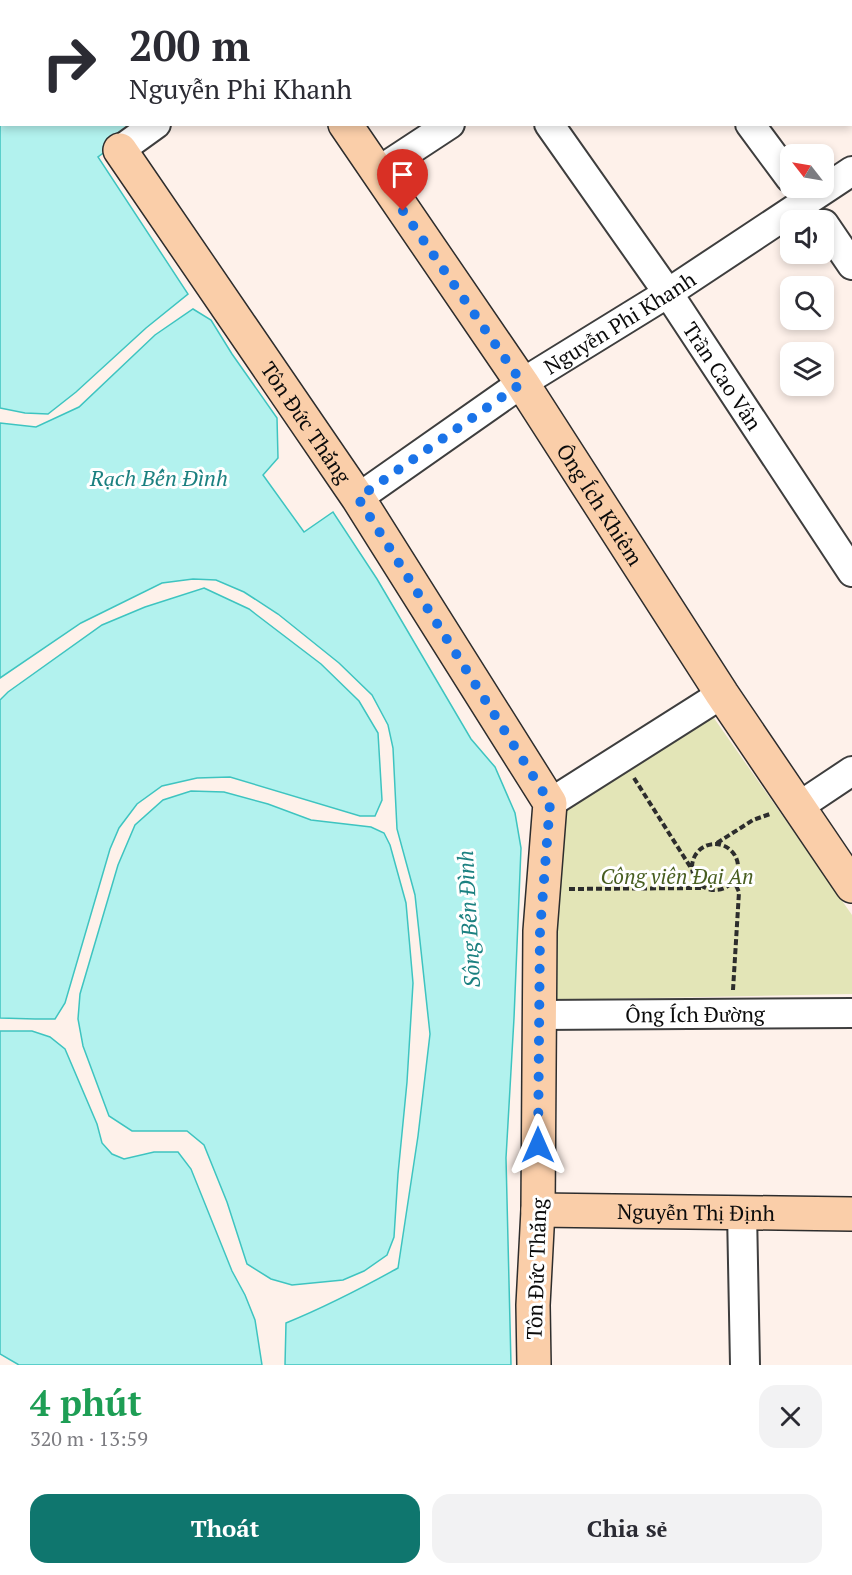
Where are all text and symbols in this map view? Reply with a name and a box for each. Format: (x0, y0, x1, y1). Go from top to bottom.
text: 200 m (129, 17, 250, 73)
icon: right (30, 24, 108, 102)
text: Nguyễn Phi Khanh (129, 71, 352, 107)
north arrow (780, 144, 834, 198)
map controls (780, 144, 834, 396)
pin (377, 149, 428, 211)
icon: arrive (386, 158, 419, 191)
button: sound (780, 210, 834, 264)
street label: Nguyễn Phi Khanh (538, 265, 701, 380)
button: search (780, 276, 834, 330)
street label: Trần Cao Vân (677, 316, 769, 436)
button: layers (780, 342, 834, 396)
street label: Tôn Đức Thắng (255, 356, 358, 490)
street label: Ông Ích Khiêm (550, 438, 650, 571)
water label: Rạch Bến Đình (89, 463, 228, 492)
water label: Sông Bến Đình (450, 850, 486, 988)
park label: Công viên Đại An (600, 862, 754, 890)
street label: Ông Ích Đường (625, 1000, 766, 1028)
position arrow (506, 1113, 570, 1177)
street label: Tôn Đức Thắng (520, 1197, 552, 1340)
street label: Nguyễn Thị Định (617, 1197, 775, 1227)
text: 4 phút (30, 1379, 142, 1426)
button: close (759, 1385, 822, 1448)
text: 320 m · 13:59 (30, 1425, 148, 1452)
button: Thoát (30, 1494, 420, 1563)
button: Chia sẻ (432, 1494, 822, 1563)

